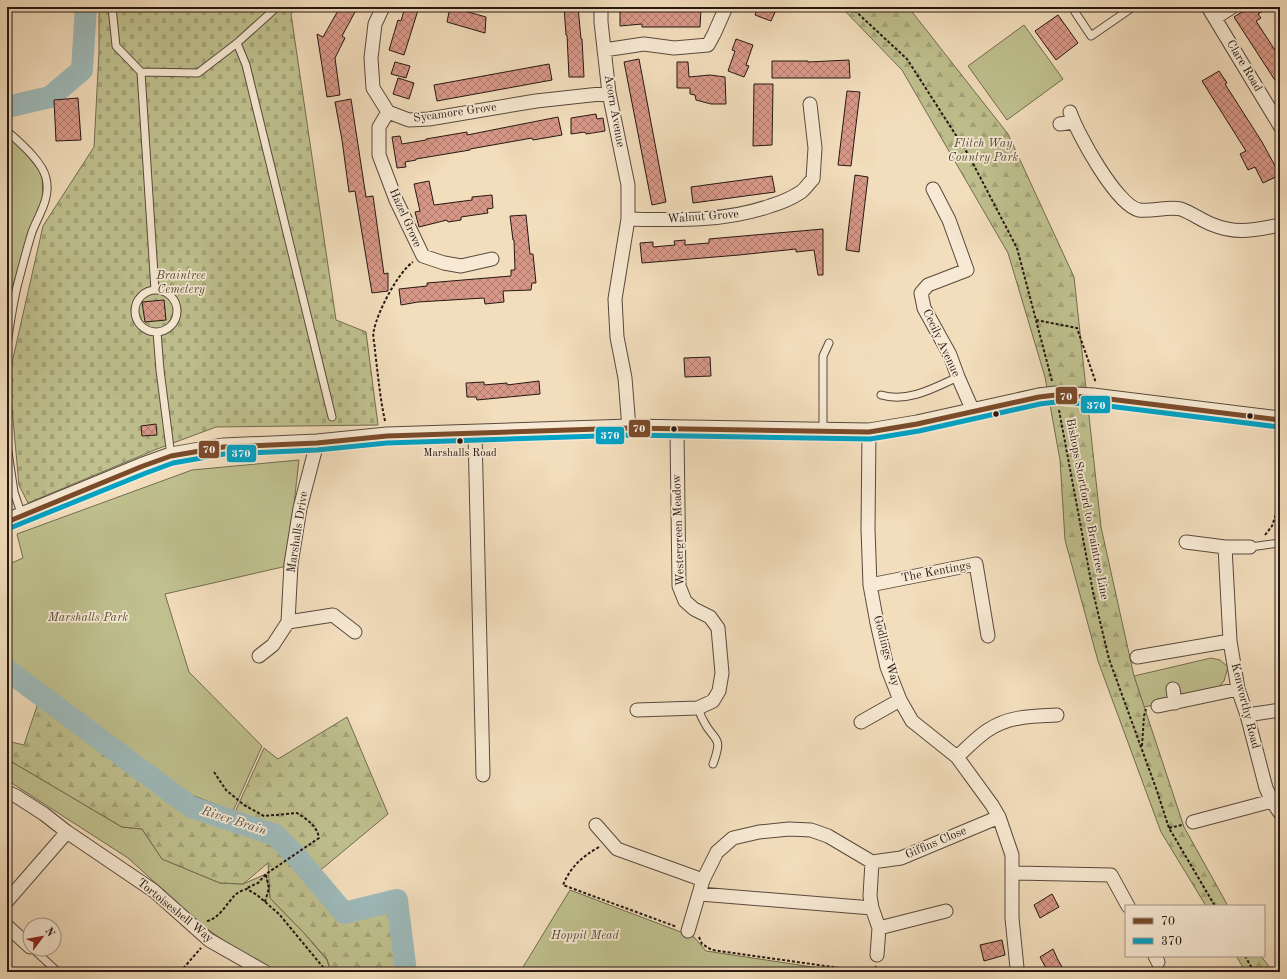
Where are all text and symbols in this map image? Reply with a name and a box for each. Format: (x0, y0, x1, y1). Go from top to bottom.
street label: Clare Road (1224, 38, 1264, 94)
street label: Acorn Avenue (602, 74, 626, 149)
street label: Sycamore Grove (413, 101, 498, 125)
park label: Flitch Way Country Park (948, 138, 1018, 164)
street label: Hazel Grove (387, 187, 424, 250)
street label: Walnut Grove (667, 208, 740, 225)
park label: Braintree Cemetery (155, 270, 206, 296)
street label: Cecily Avenue (920, 307, 962, 379)
line badge: 70 (1055, 386, 1078, 405)
text: 70 (1060, 392, 1072, 403)
line badge: 370 (1080, 395, 1111, 414)
text: 370 (1086, 401, 1106, 412)
unlabelled marker (991, 409, 1001, 419)
unlabelled marker (1245, 411, 1255, 421)
street label: Bishops Stortford to Braintree Line (1064, 417, 1111, 601)
line badge: 70 (628, 419, 651, 438)
text: 70 (633, 424, 645, 435)
unlabelled marker (669, 424, 679, 434)
line badge: 370 (595, 426, 625, 445)
text: 370 (600, 431, 620, 442)
marker: Marshalls Road (455, 436, 465, 446)
line badge: 70 (198, 440, 220, 459)
line badge: 370 (226, 444, 257, 463)
text: 70 (203, 445, 215, 456)
place label: Marshalls Road (423, 448, 497, 459)
text: 370 (231, 449, 251, 460)
street label: Westergreen Meadow (671, 473, 687, 586)
street label: Marshalls Drive (286, 490, 310, 574)
street label: The Kentings (900, 559, 972, 585)
park label: Marshalls Park (47, 612, 128, 624)
street label: Godlings Way (871, 614, 901, 688)
street label: Kenworthy Road (1229, 662, 1261, 750)
water label: River Brain (199, 804, 269, 838)
street label: Giffins Close (904, 825, 969, 861)
street label: Tortoiseshell Way (135, 877, 216, 946)
legend (1125, 905, 1265, 957)
text: 70 (1161, 916, 1175, 928)
north arrow (22, 917, 62, 957)
text: N (42, 926, 56, 939)
park label: Hoppit Mead (550, 930, 620, 942)
text: 370 (1161, 936, 1182, 948)

